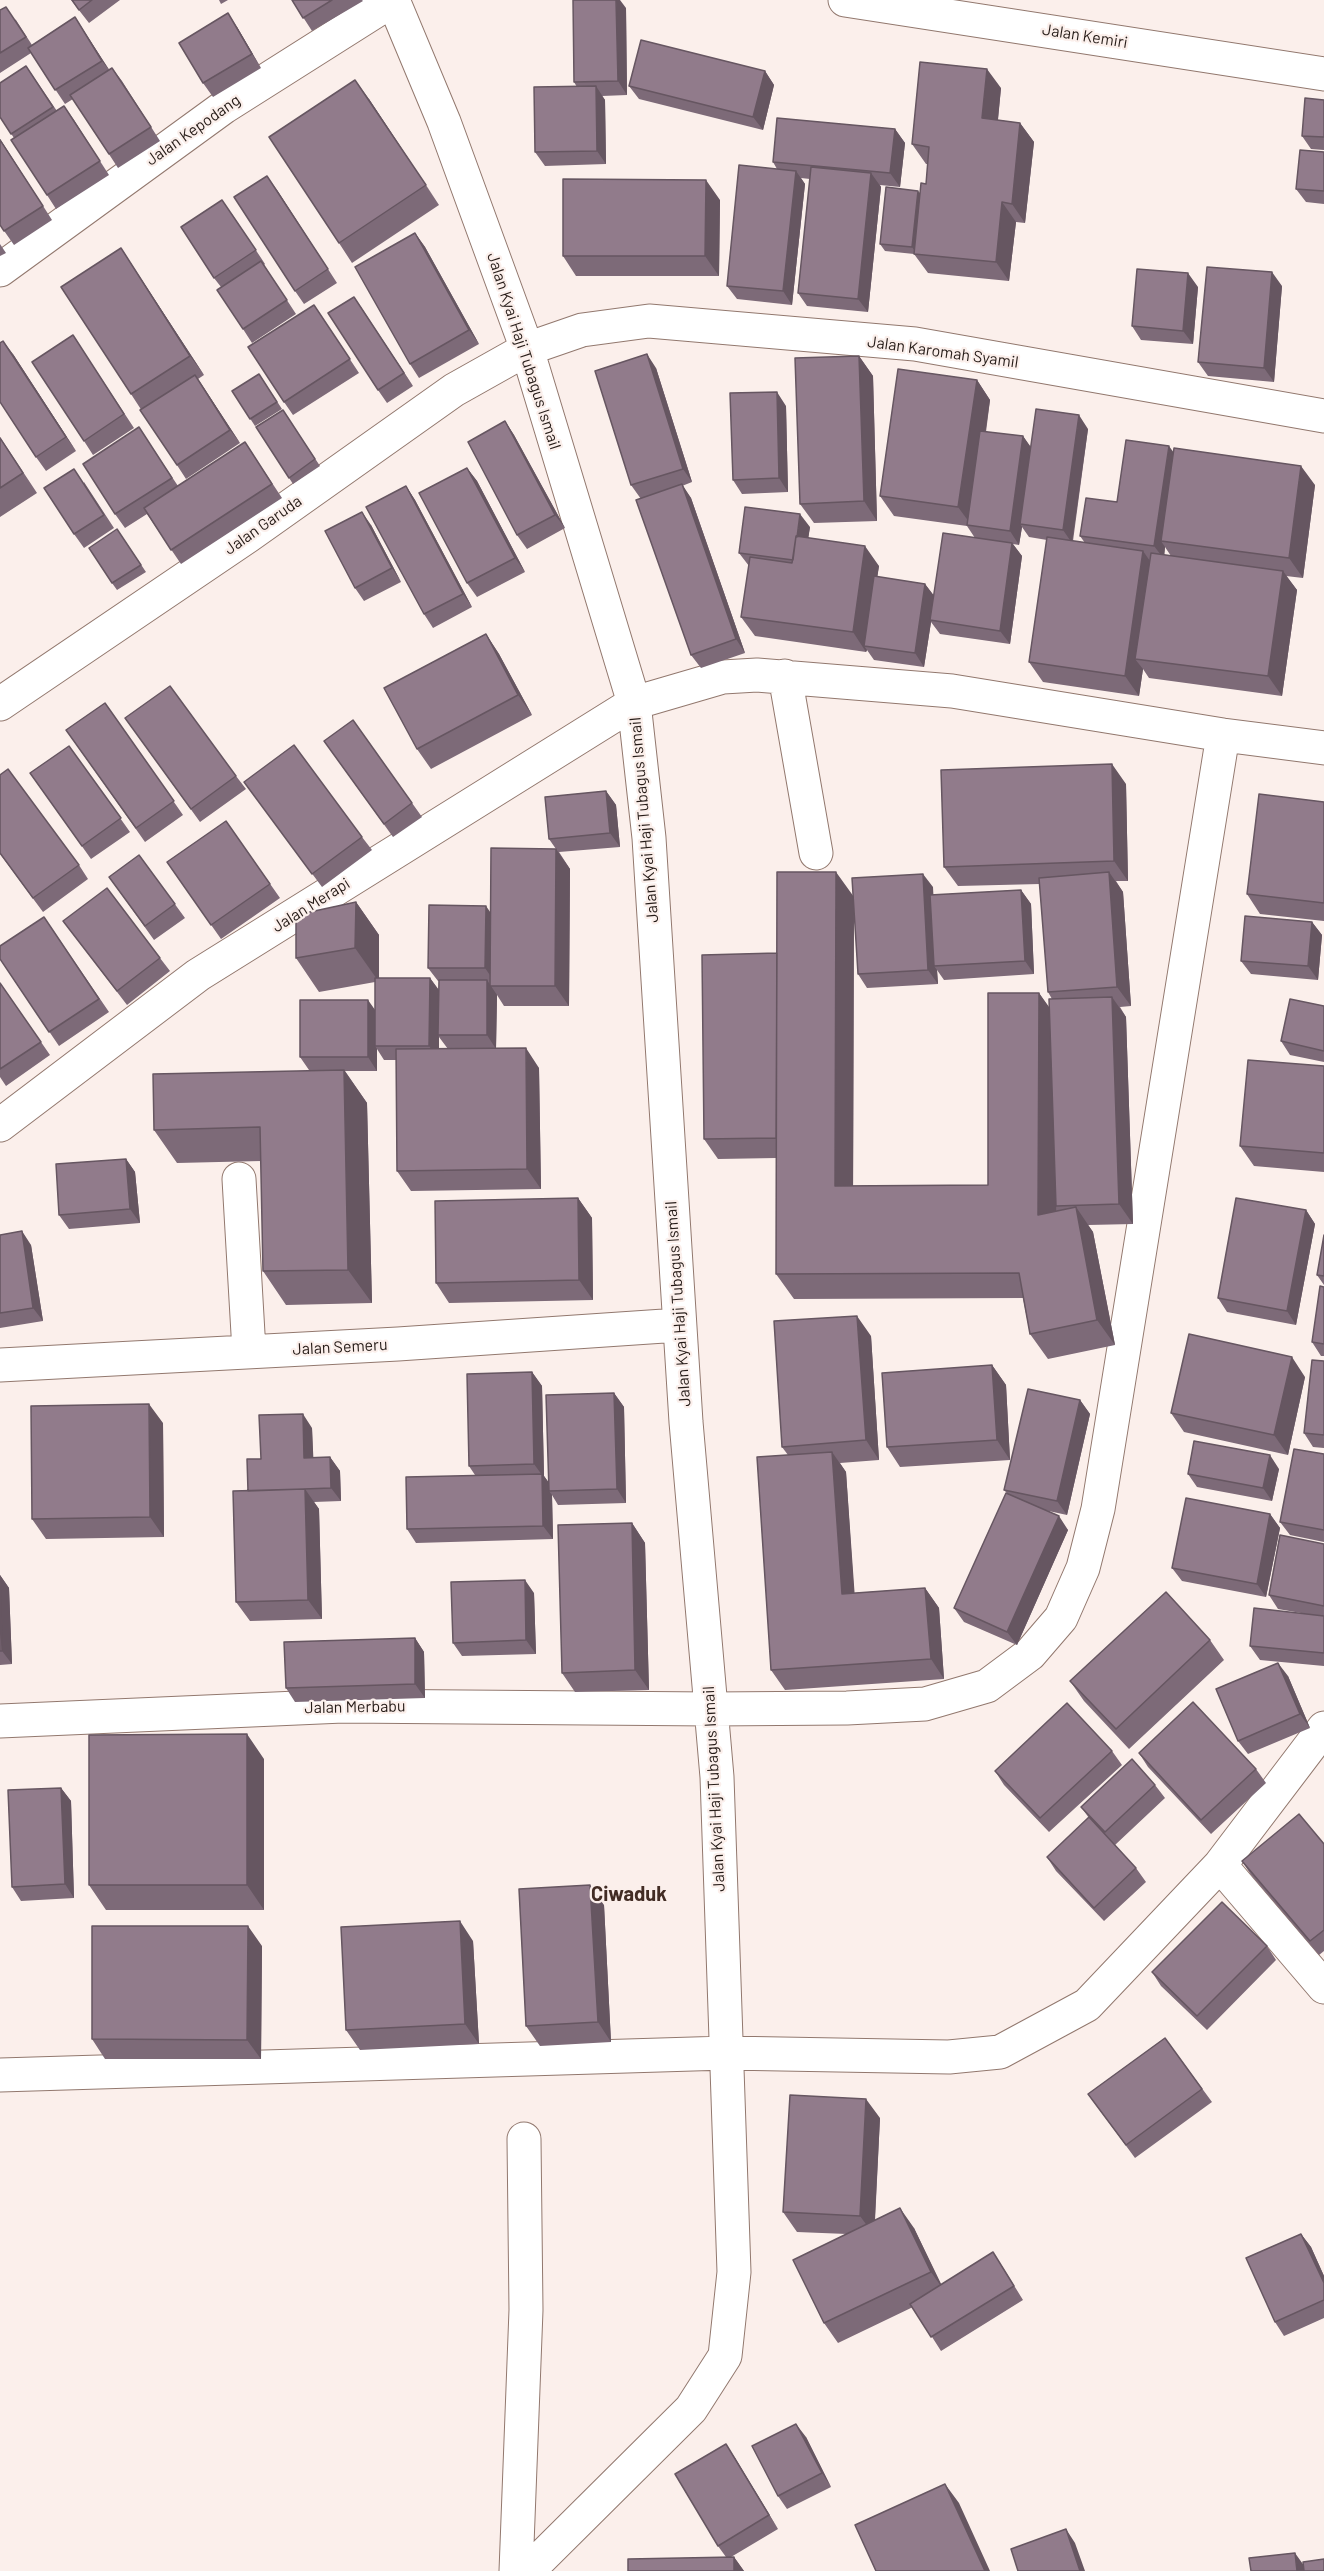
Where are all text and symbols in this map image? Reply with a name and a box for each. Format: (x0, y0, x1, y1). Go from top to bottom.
street label: Jalan Kemiri (1041, 20, 1129, 52)
street label: Jalan Kepodang (142, 90, 244, 170)
street label: Jalan Kyai Haji Tubagus Ismail (483, 250, 565, 452)
street label: Jalan Karomah Syamil (866, 332, 1020, 372)
street label: Jalan Garuda (221, 491, 305, 559)
street label: Jalan Kyai Haji Tubagus Ismail (625, 717, 663, 923)
street label: Jalan Merapi (269, 874, 353, 936)
street label: Jalan Kyai Haji Tubagus Ismail (661, 1201, 695, 1407)
street label: Jalan Semeru (292, 1335, 388, 1359)
street label: Jalan Kyai Haji Tubagus Ismail (699, 1686, 729, 1892)
street label: Jalan Merbabu (304, 1697, 406, 1717)
district label: Ciwaduk (591, 1882, 667, 1906)

